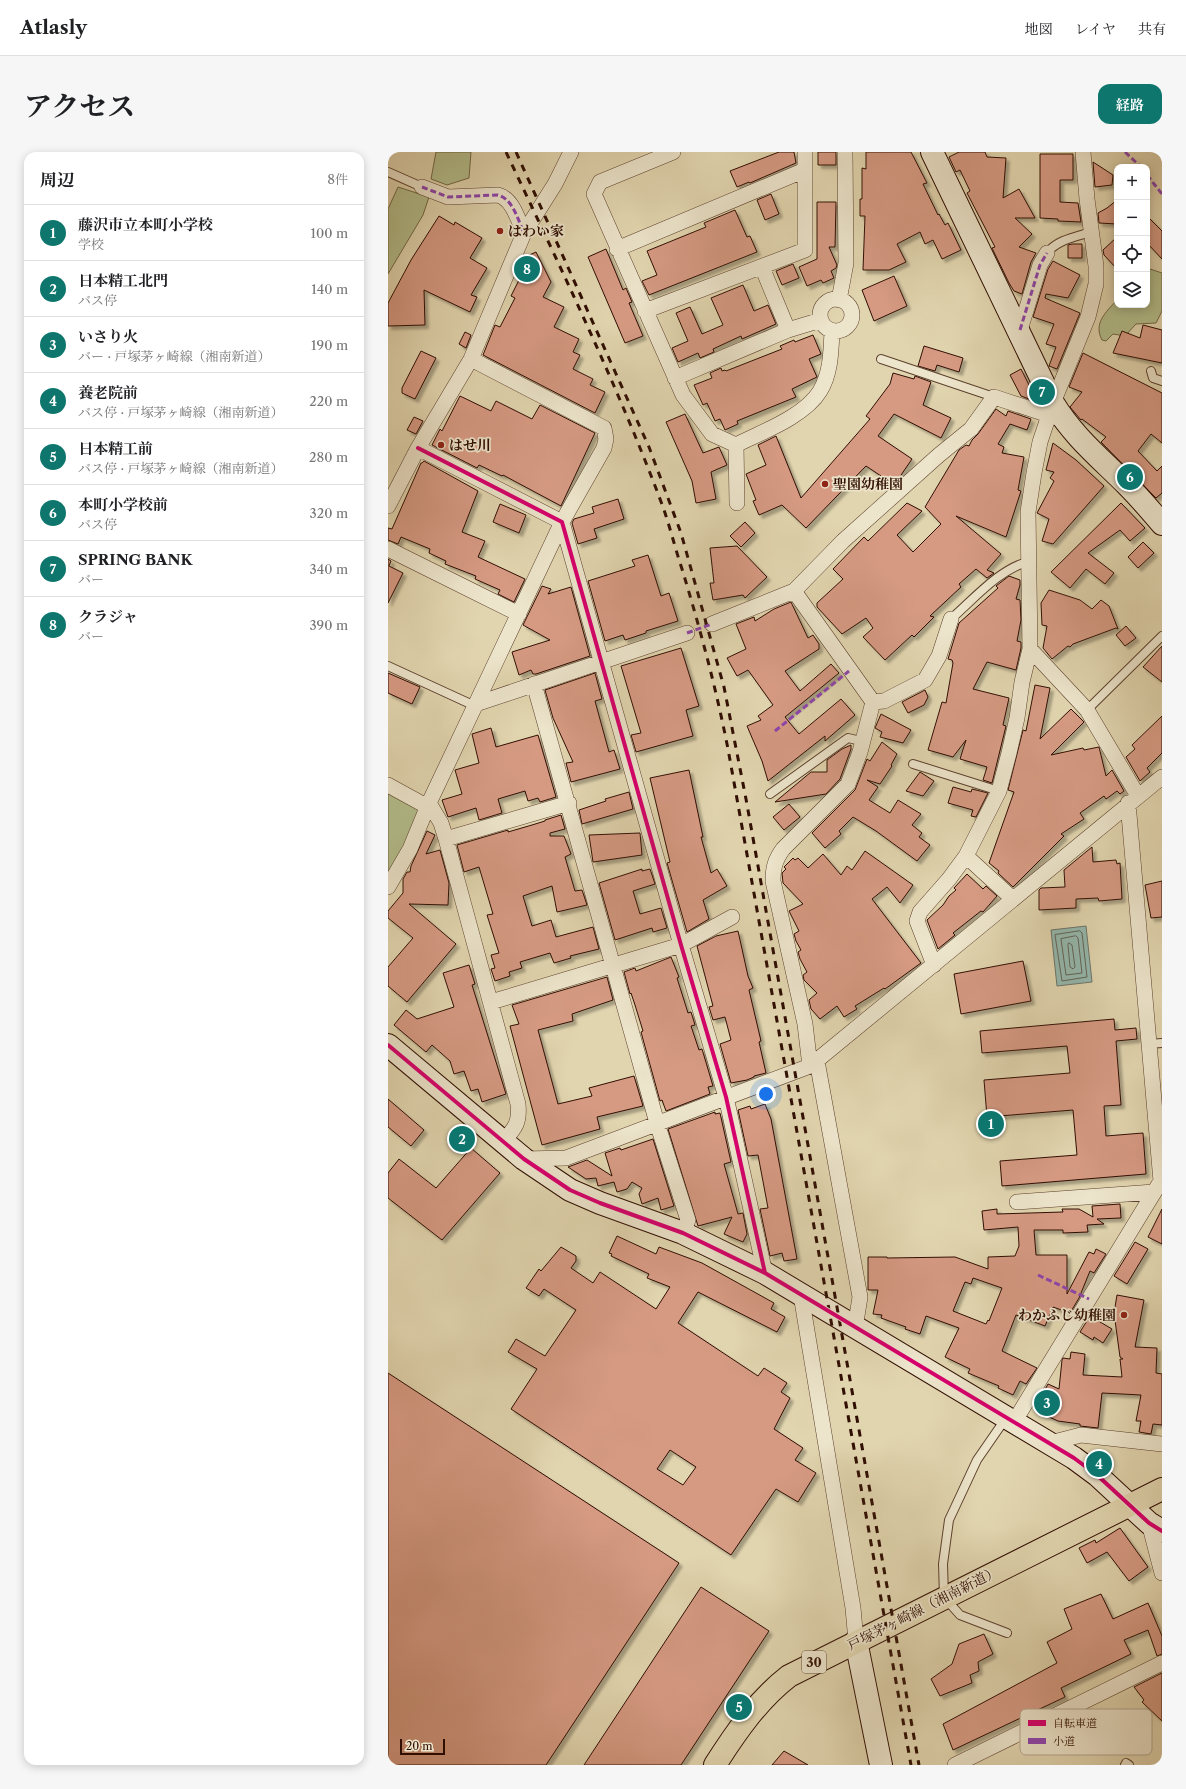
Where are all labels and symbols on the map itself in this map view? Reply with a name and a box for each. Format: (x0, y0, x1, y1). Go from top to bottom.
place label: はわい家 (508, 222, 564, 240)
marker: はわい家 (495, 226, 505, 236)
pin: 8 (514, 254, 540, 284)
pin: 7 (1029, 377, 1055, 407)
place label: はせ川 (449, 436, 491, 454)
marker: はせ川 (436, 440, 446, 450)
pin: 6 (1117, 462, 1143, 492)
place label: 聖園幼稚園 (833, 475, 903, 493)
marker: 聖園幼稚園 (820, 479, 830, 489)
your location (756, 1084, 776, 1104)
pin: 1 (978, 1109, 1004, 1139)
pin: 2 (449, 1124, 475, 1154)
place label: わかふじ幼稚園 (1018, 1306, 1116, 1324)
marker: わかふじ幼稚園 (1119, 1310, 1129, 1320)
pin: 3 (1034, 1388, 1060, 1418)
pin: 4 (1086, 1449, 1112, 1479)
street label: 戸塚茅ヶ崎線（湘南新道） (844, 1562, 1002, 1654)
road number: 30 (802, 1651, 826, 1673)
pin: 5 (726, 1692, 752, 1722)
legend (1020, 1709, 1152, 1755)
text: 自転車道 (1053, 1716, 1097, 1730)
text: 小道 (1053, 1734, 1075, 1748)
scale bar (400, 1737, 445, 1756)

